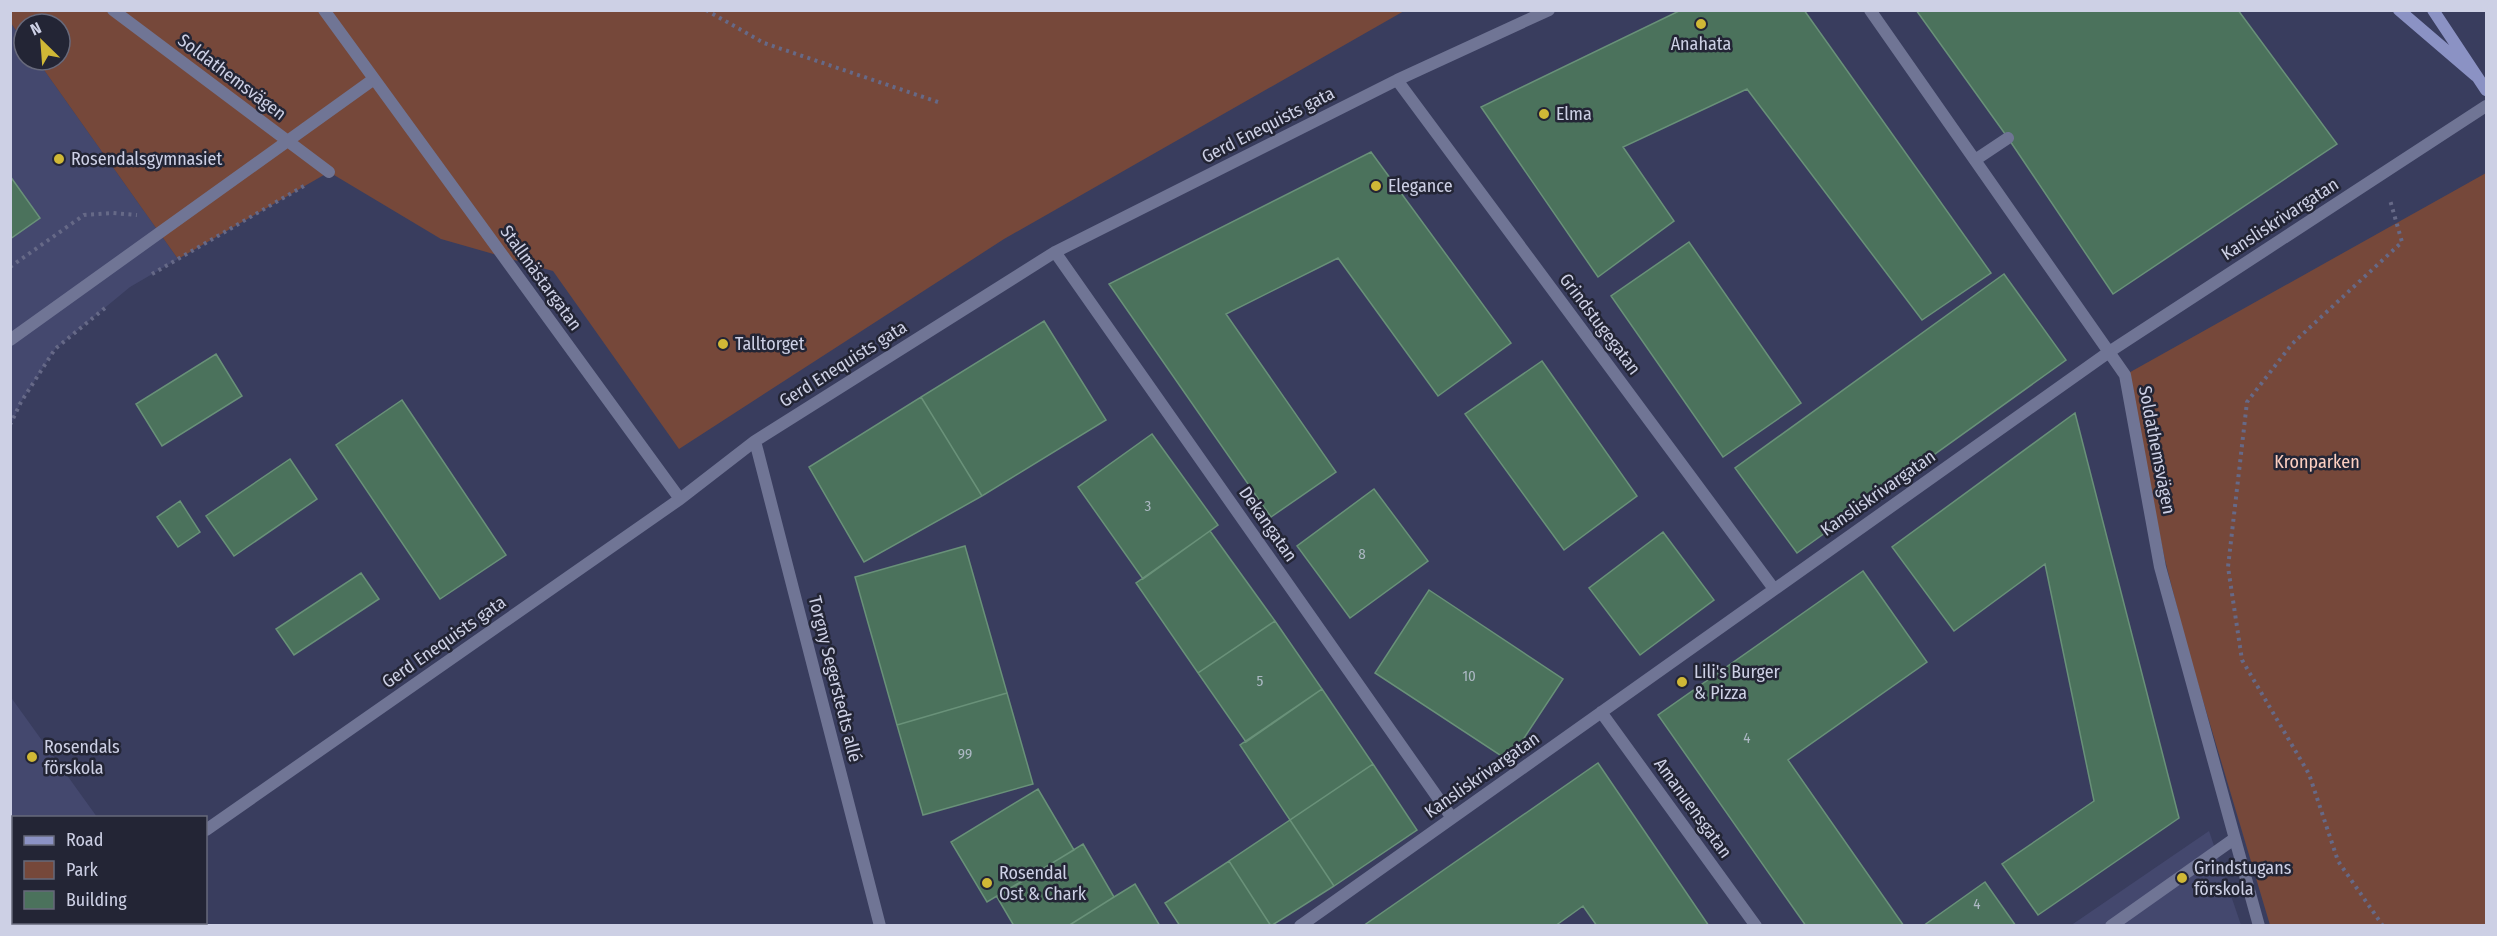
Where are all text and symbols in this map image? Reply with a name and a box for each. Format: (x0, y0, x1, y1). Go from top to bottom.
north arrow (12, 12, 72, 72)
marker: Anahata (1694, 17, 1708, 31)
text: N (28, 18, 44, 39)
street label: Soldathemsvägen (173, 29, 291, 125)
place label: Anahata (1671, 33, 1732, 55)
street label: Gerd Enequists gata (1198, 82, 1338, 168)
place label: Elma (1556, 103, 1592, 125)
marker: Elma (1537, 107, 1551, 121)
place label: Rosendalsgymnasiet (71, 148, 222, 170)
marker: Rosendalsgymnasiet (52, 152, 66, 166)
street label: Kansliskrivargatan (2217, 173, 2343, 265)
place label: Elegance (1388, 175, 1453, 197)
marker: Elegance (1369, 179, 1383, 193)
street label: Stallmästargatan (495, 221, 587, 335)
street label: Grindstugegatan (1555, 269, 1645, 379)
street label: Gerd Enequists gata (775, 316, 911, 412)
place label: Talltorget (735, 333, 805, 355)
marker: Talltorget (716, 337, 730, 351)
street label: Soldathemsvägen (2134, 384, 2180, 516)
street label: Kansliskrivargatan (1816, 445, 1940, 541)
park label: Kronparken (2274, 451, 2360, 473)
street label: Dekangatan (1234, 482, 1302, 566)
house number: 3 (1145, 497, 1152, 515)
house number: 8 (1358, 545, 1366, 563)
street label: Gerd Enequists gata (378, 591, 510, 693)
street label: Torgny Segerstedts allé (804, 594, 866, 764)
place label: Lili's Burger & Pizza (1694, 661, 1781, 704)
house number: 10 (1462, 667, 1476, 685)
house number: 5 (1257, 672, 1264, 690)
marker: Lili's Burger & Pizza (1675, 675, 1689, 689)
street label: Kansliskrivargatan (1420, 727, 1544, 823)
house number: 4 (1743, 729, 1751, 747)
place label: Rosendals förskola (44, 736, 120, 779)
house number: 99 (958, 745, 972, 763)
marker: Rosendals förskola (25, 750, 39, 764)
street label: Amanuensgatan (1649, 754, 1737, 862)
legend (12, 816, 207, 924)
text: Road (66, 829, 103, 851)
place label: Grindstugans förskola (2194, 857, 2292, 900)
text: Park (66, 859, 99, 881)
place label: Rosendal Ost & Chark (999, 862, 1087, 905)
marker: Grindstugans förskola (2175, 871, 2189, 885)
marker: Rosendal Ost & Chark (980, 876, 994, 890)
text: Building (66, 889, 127, 911)
house number: 4 (1973, 895, 1981, 913)

